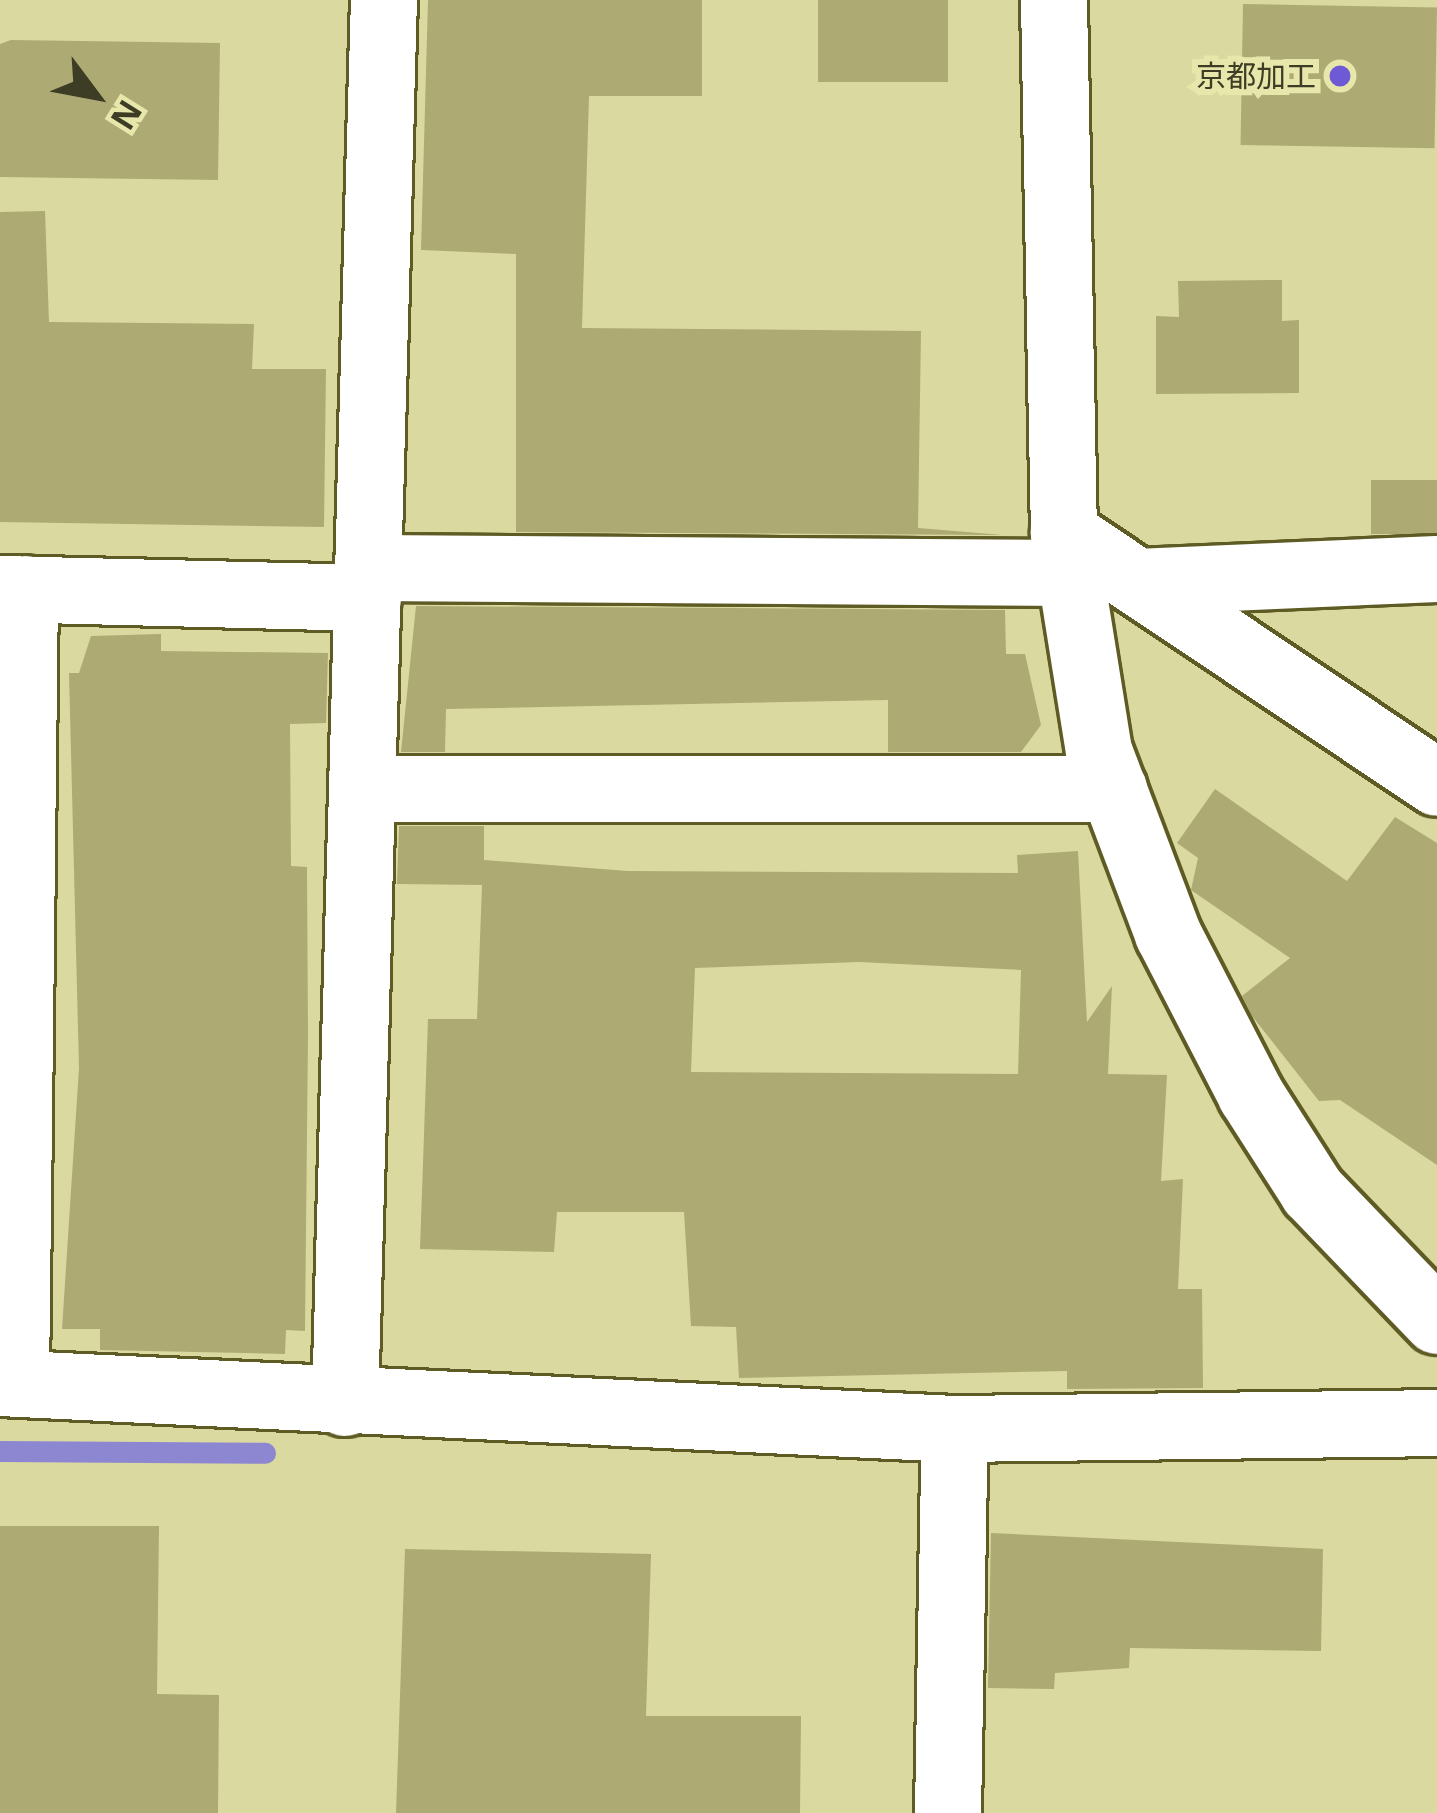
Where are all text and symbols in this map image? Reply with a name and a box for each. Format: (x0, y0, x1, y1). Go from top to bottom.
north arrow (36, 36, 156, 156)
place label: 京都加工 (1196, 58, 1316, 94)
marker: 京都加工 (1327, 63, 1353, 89)
text: N (101, 92, 153, 139)

